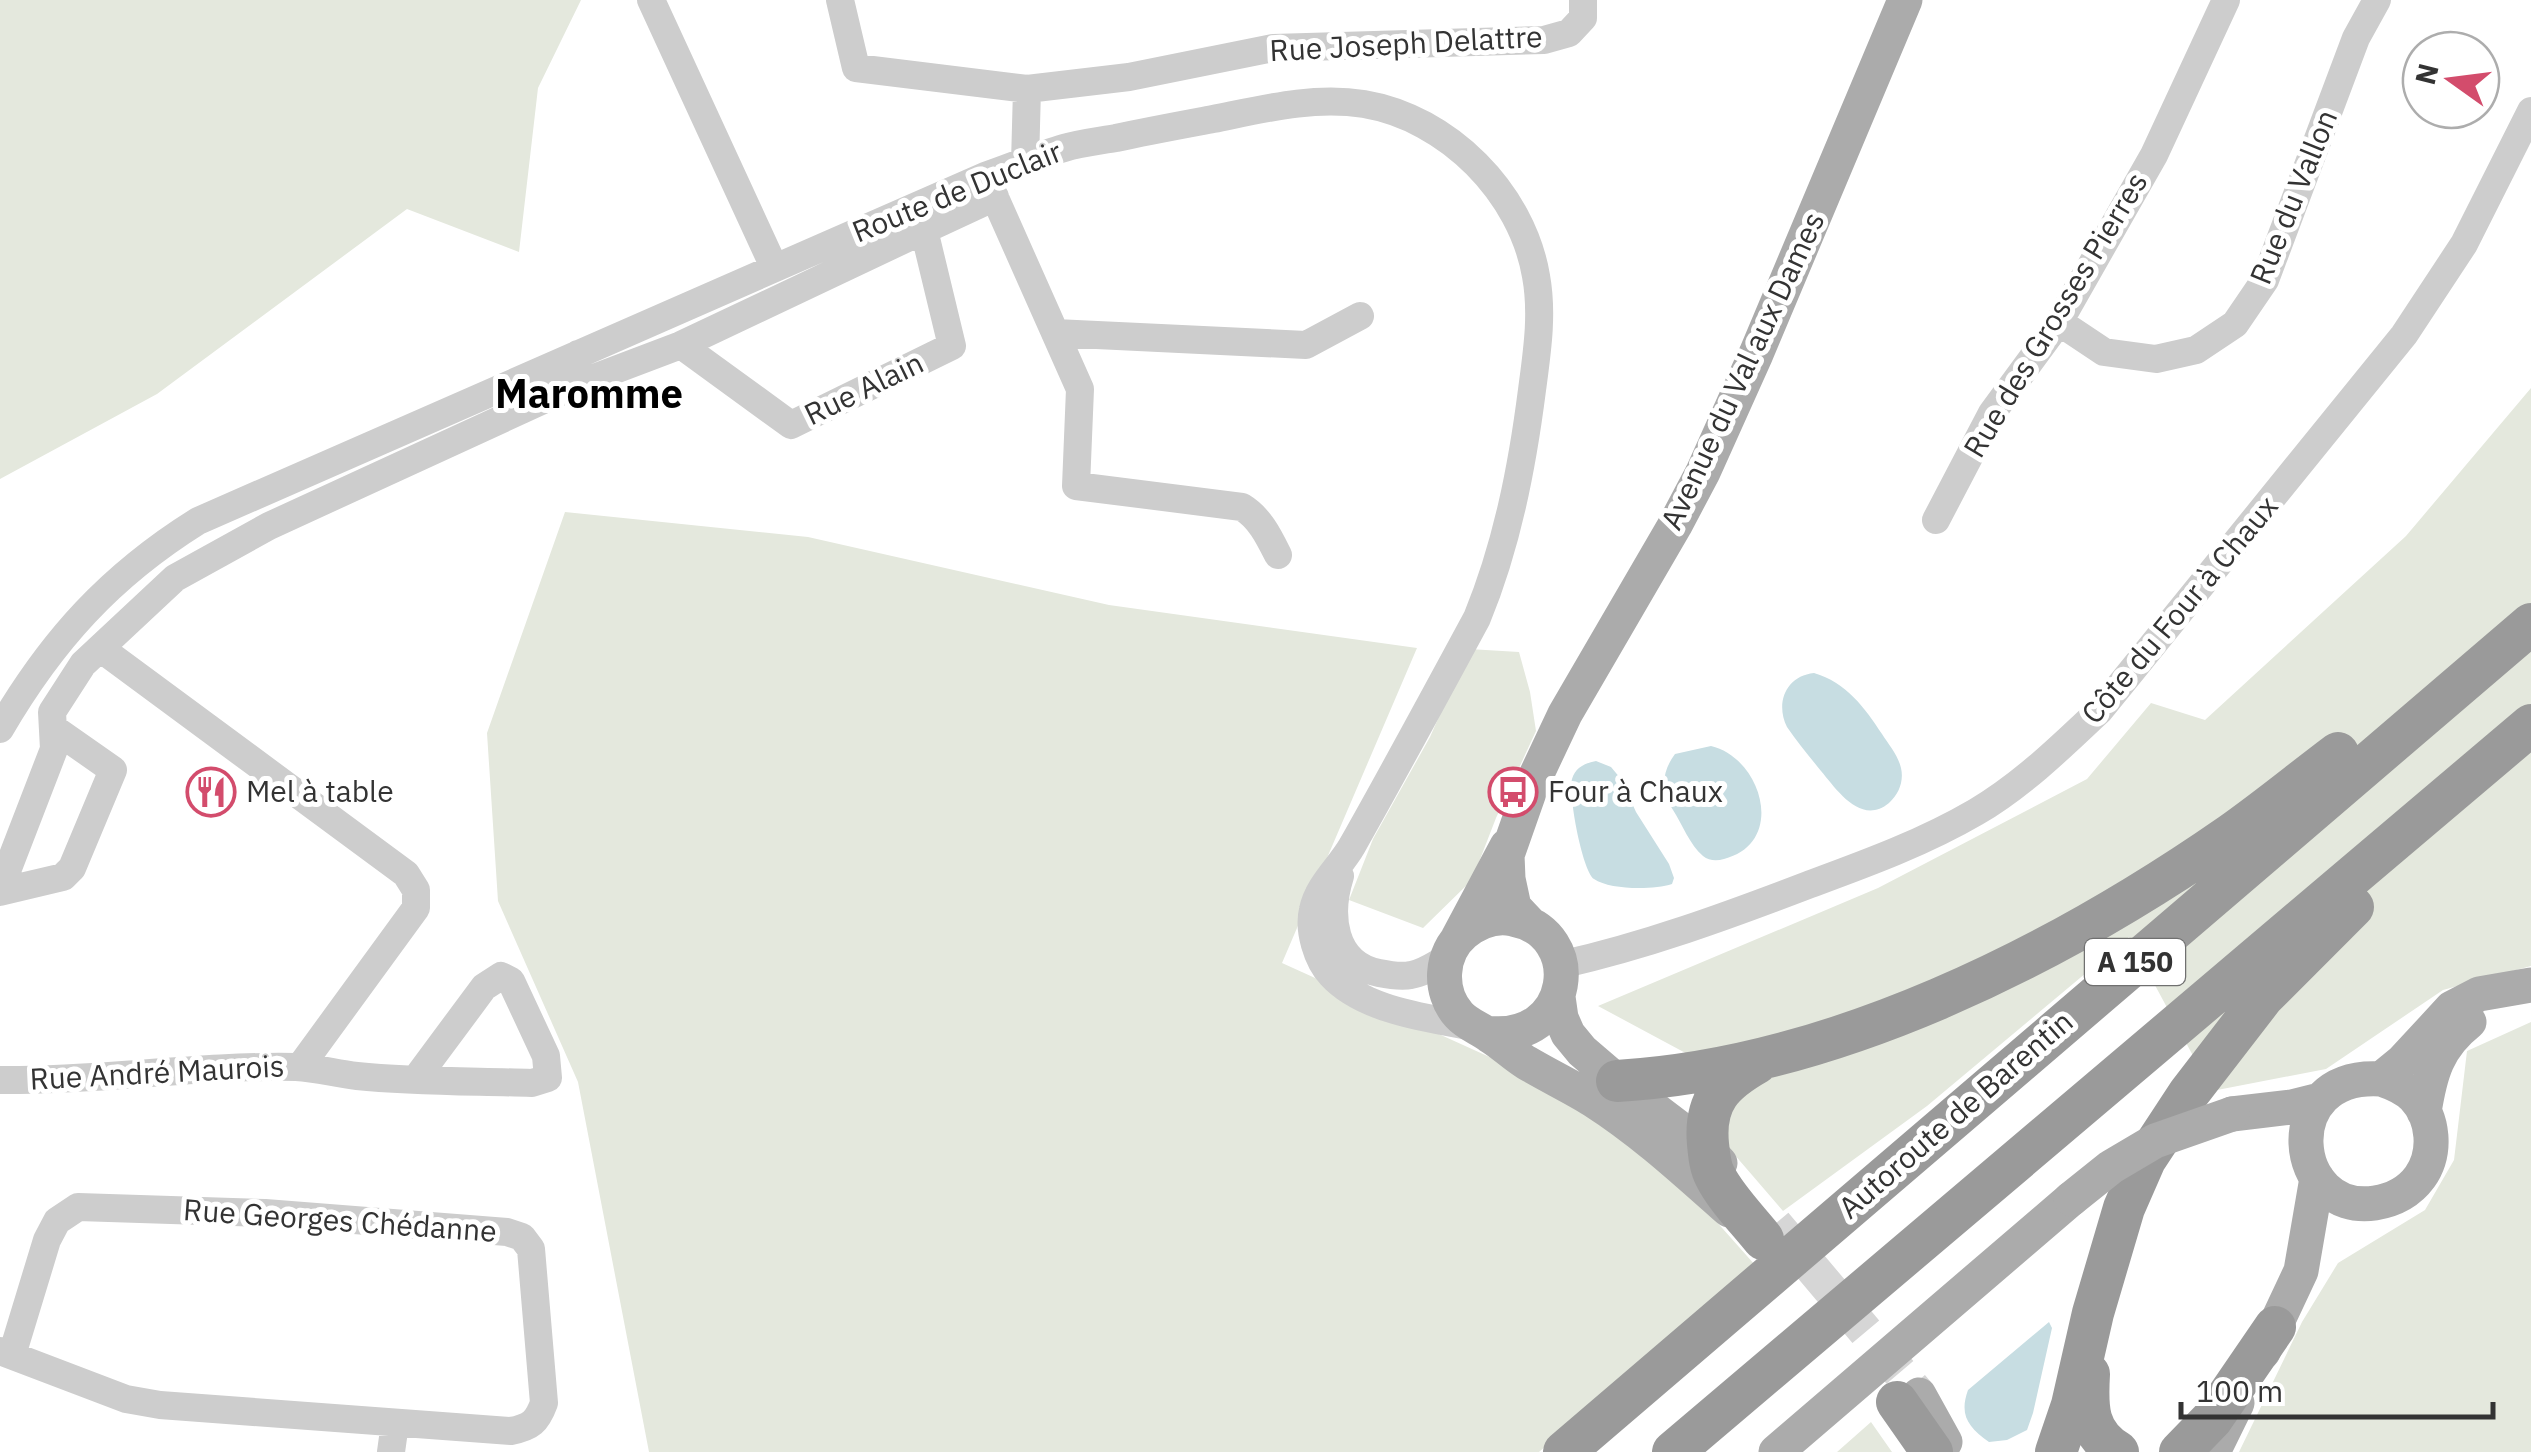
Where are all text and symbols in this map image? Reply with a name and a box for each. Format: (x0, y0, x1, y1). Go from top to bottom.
street label: Rue Joseph Delattre (1268, 16, 1543, 69)
north arrow (2401, 30, 2501, 130)
text: N (2406, 60, 2447, 88)
street label: Rue du Vallon (2240, 103, 2345, 289)
street label: Route de Duclair (846, 131, 1067, 250)
street label: Rue des Grosses Pierres (1954, 164, 2155, 464)
street label: Avenue du Val aux Dames (1651, 205, 1832, 535)
street label: Rue Alain (797, 342, 929, 433)
district label: Maromme (495, 367, 683, 419)
street label: Côte du Four à Chaux (2072, 487, 2286, 731)
restaurant icon: Mel à table (185, 766, 237, 818)
bus stop icon: Four à Chaux (1487, 766, 1539, 818)
place label: Mel à table (246, 771, 394, 810)
place label: Four à Chaux (1548, 771, 1723, 810)
road number: A 150 (2085, 939, 2185, 985)
street label: Autoroute de Barentin (1830, 1001, 2080, 1226)
street label: Rue André Maurois (29, 1045, 285, 1098)
street label: Rue Georges Chédanne (182, 1189, 498, 1250)
scale bar (2181, 1357, 2494, 1419)
text: 100 m (2196, 1371, 2283, 1410)

